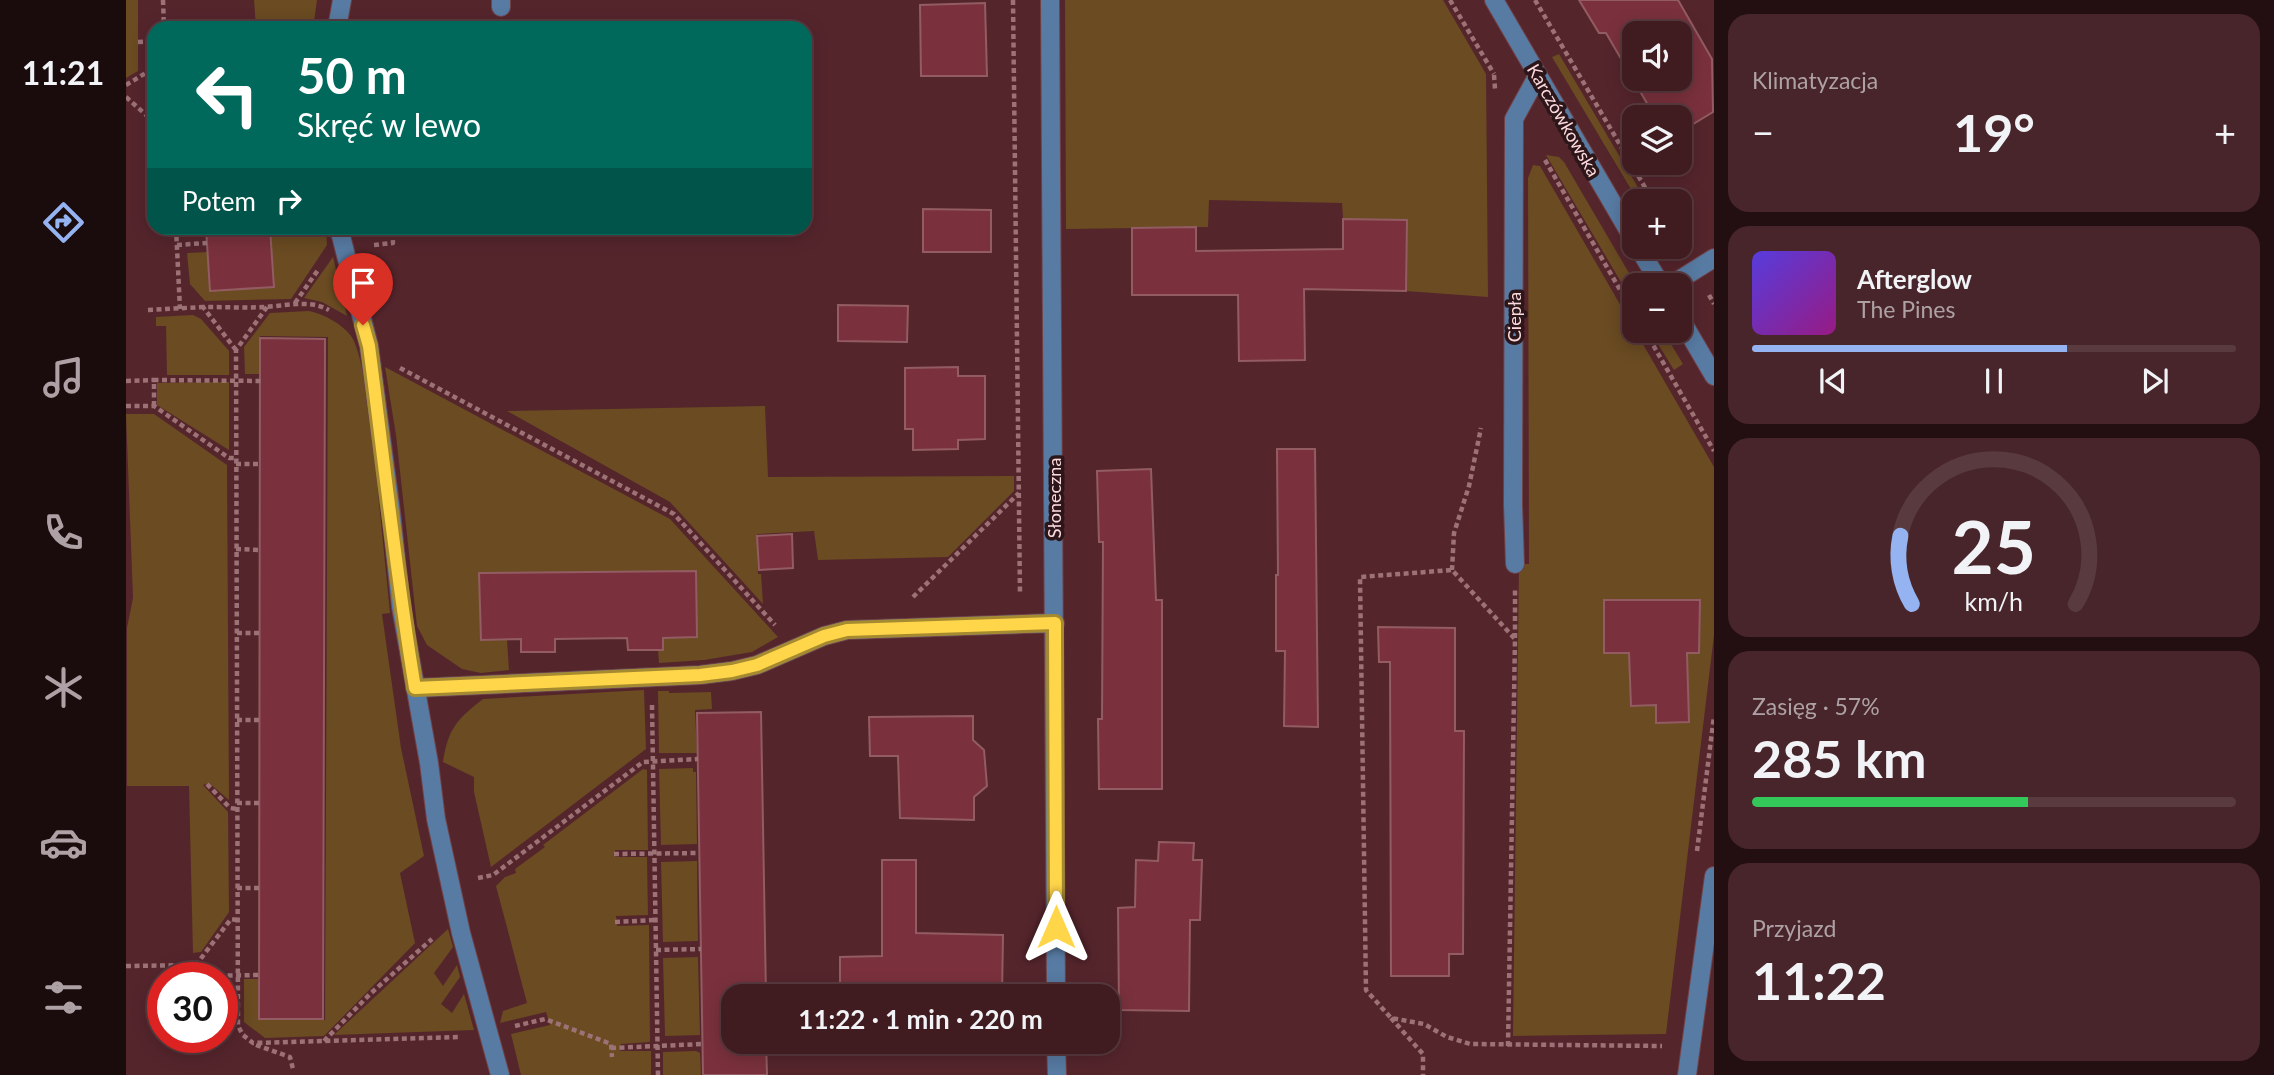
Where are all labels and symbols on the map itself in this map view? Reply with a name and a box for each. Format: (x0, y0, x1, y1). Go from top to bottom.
street label: Karczówkowska (1523, 60, 1605, 180)
pin (333, 253, 393, 325)
street label: Ciepła (1503, 292, 1525, 342)
street label: Słoneczna (1043, 458, 1065, 538)
position arrow (1019, 890, 1093, 964)
speed limit sign: 30 (147, 962, 238, 1053)

